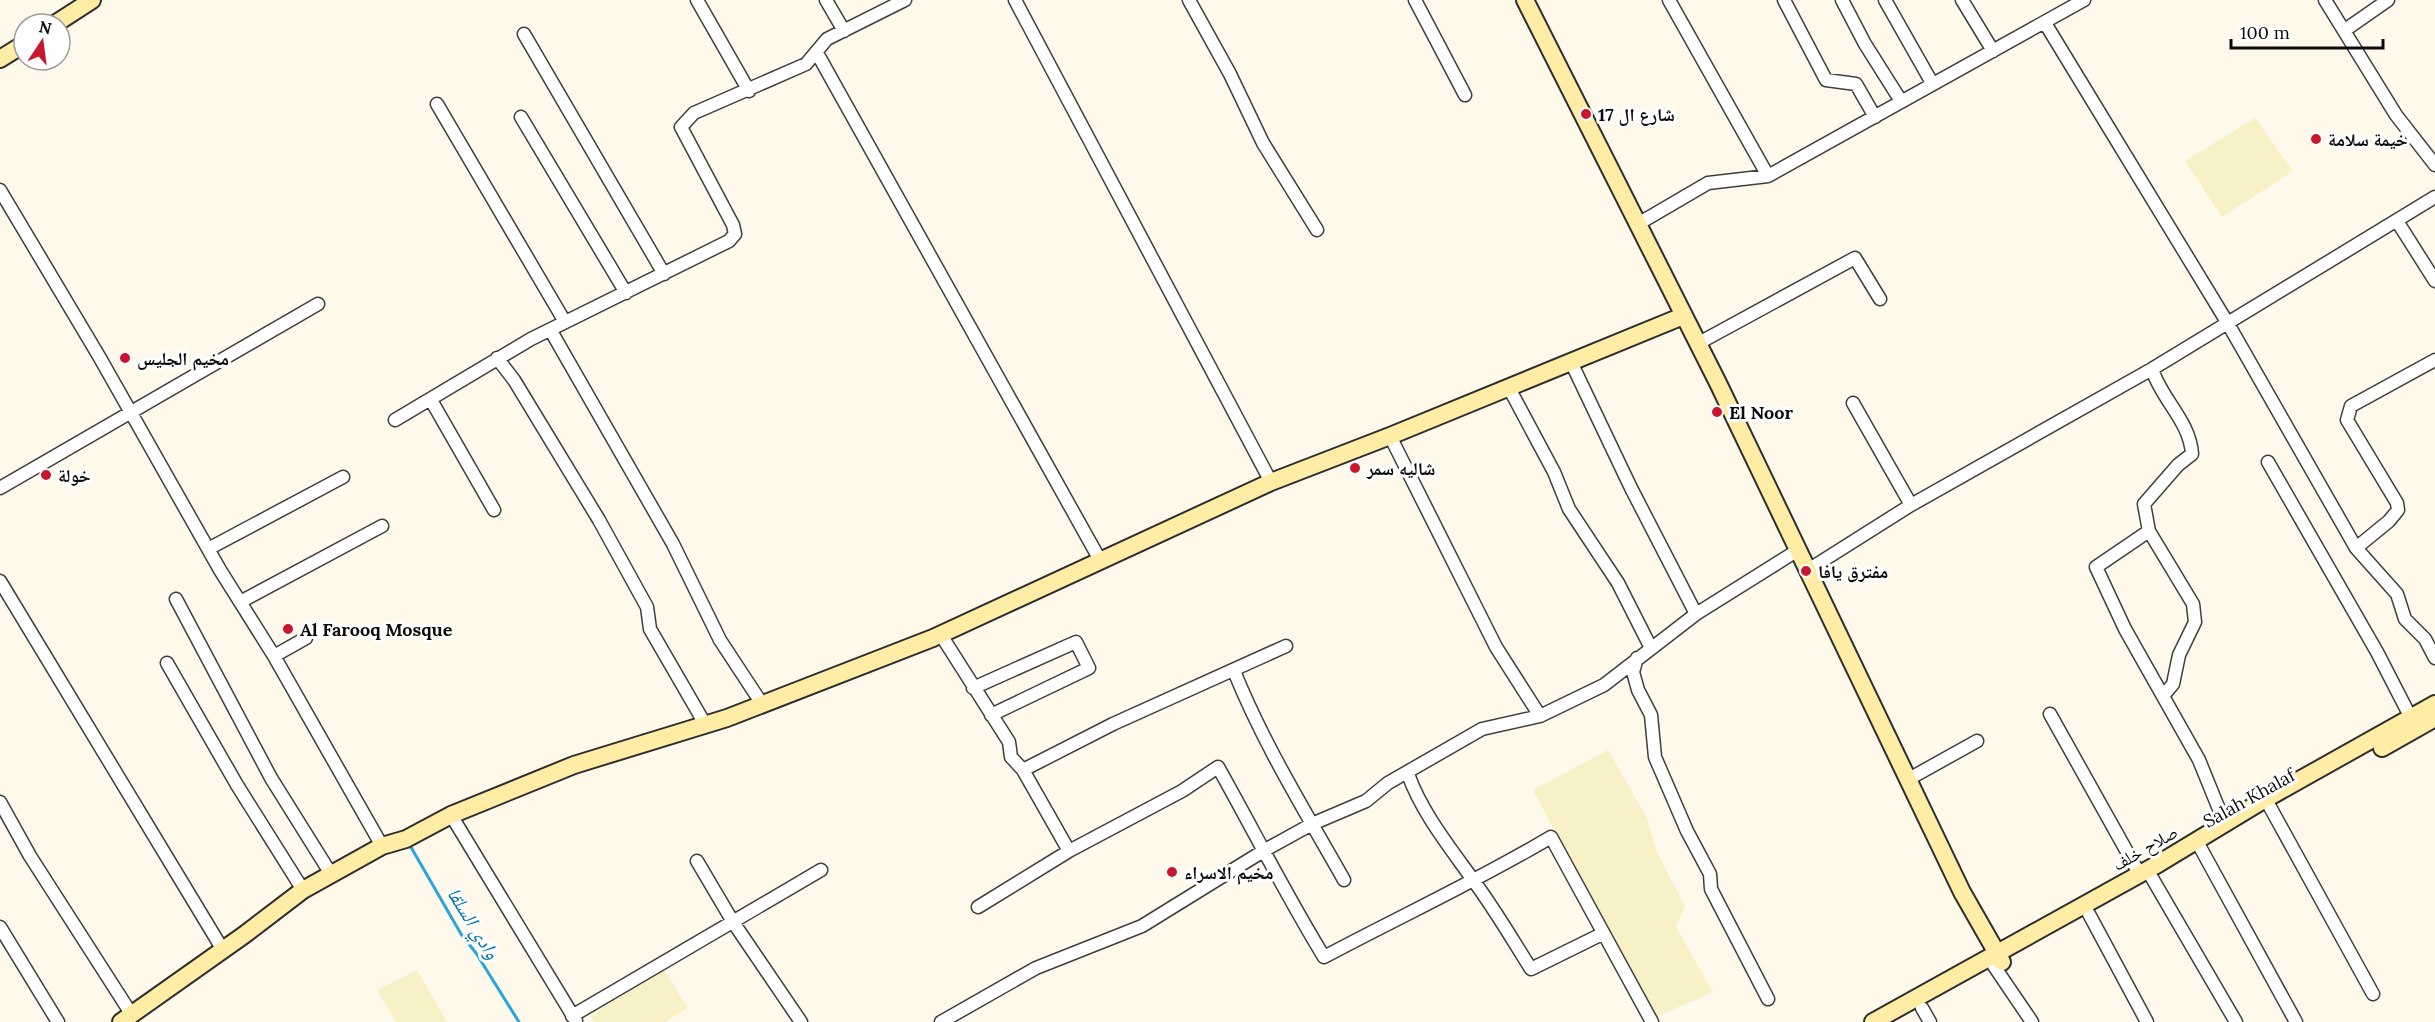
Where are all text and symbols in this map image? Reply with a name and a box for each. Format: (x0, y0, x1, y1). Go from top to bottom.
north arrow (12, 12, 72, 72)
scale bar (2231, 12, 2382, 50)
text: N (37, 16, 54, 39)
text: 100 m (2240, 21, 2290, 44)
place label: شارع ال 17 (1598, 103, 1675, 126)
marker: شارع ال 17 (1579, 107, 1593, 121)
place label: خيمة سلامة (2328, 128, 2408, 151)
marker: خيمة سلامة (2309, 132, 2323, 146)
place label: مخيم الجليس (137, 347, 229, 371)
marker: مخيم الجليس (118, 351, 132, 365)
place label: El Noor (1729, 401, 1793, 424)
marker: El Noor (1710, 405, 1724, 419)
place label: شاليه سمر (1366, 457, 1435, 480)
marker: شاليه سمر (1348, 461, 1362, 475)
place label: خولة (58, 464, 91, 487)
marker: خولة (39, 468, 53, 482)
place label: مفترق يافا (1818, 560, 1888, 583)
marker: مفترق يافا (1799, 564, 1813, 578)
place label: Al Farooq Mosque (300, 618, 453, 641)
marker: Al Farooq Mosque (281, 622, 295, 636)
street label: Salah Khalaf (2199, 762, 2301, 833)
street label: صلاح خلف (2108, 820, 2182, 877)
place label: مخيم الاسراء (1184, 861, 1273, 885)
marker: مخيم الاسراء (1165, 865, 1179, 879)
water label: وادي السلقا (439, 882, 506, 966)

